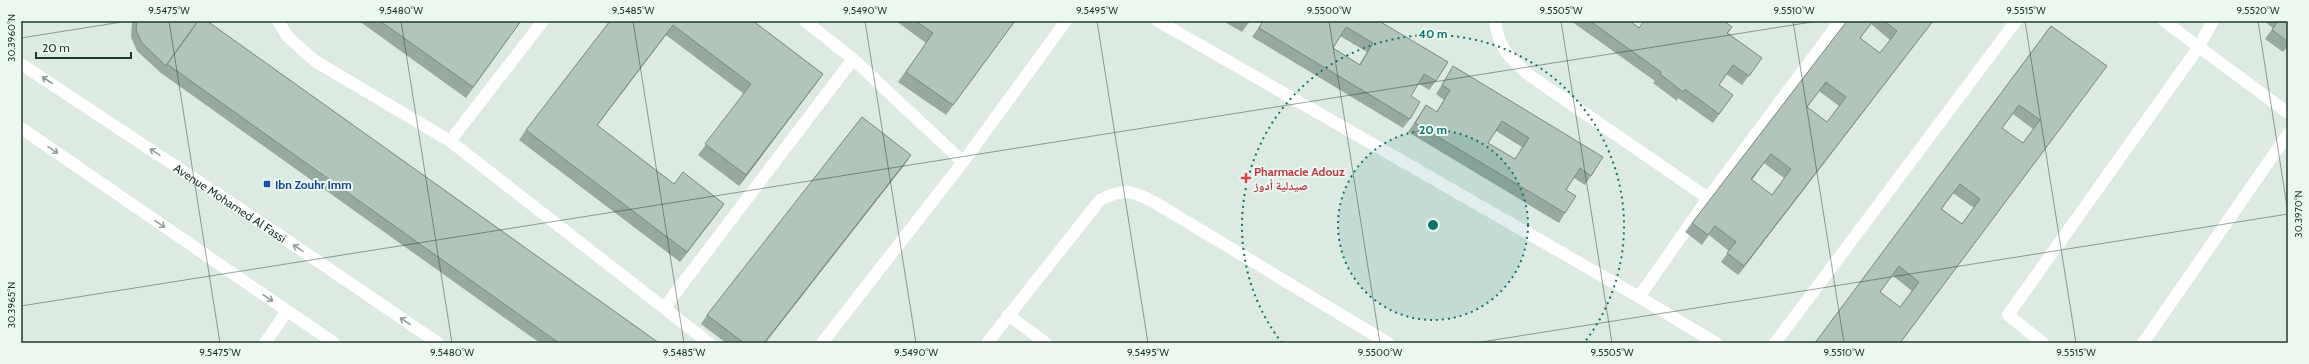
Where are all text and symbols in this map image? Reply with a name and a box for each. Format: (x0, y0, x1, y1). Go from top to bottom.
text: 9.5475°W (148, 4, 190, 17)
text: 9.5480°W (379, 4, 424, 17)
text: 9.5485°W (612, 4, 655, 17)
text: 9.5490°W (843, 4, 887, 17)
text: 9.5495°W (1076, 4, 1119, 17)
text: 9.5500°W (1307, 4, 1352, 17)
text: 9.5505°W (1539, 4, 1583, 17)
text: 9.5510°W (1774, 4, 1815, 17)
text: 9.5515°W (2006, 4, 2046, 17)
text: 9.5520°W (2237, 4, 2280, 17)
text: 30.3960°N (5, 14, 18, 62)
text: 40 m (1418, 26, 1448, 41)
scale bar (36, 34, 131, 60)
text: 20 m (42, 40, 70, 55)
one-way arrow (41, 76, 53, 84)
text: 20 m (1419, 122, 1447, 137)
one-way arrow (47, 147, 59, 155)
one-way arrow (150, 148, 161, 156)
street label: Avenue Mohamed Al Fassi (171, 160, 290, 245)
place label: Pharmacie Adouz صيدلية أدوز (1253, 164, 1345, 193)
marker: Pharmacie Adouz صيدلية أدوز (1241, 173, 1251, 183)
place label: Ibn Zouhr Imm (275, 177, 352, 192)
marker: Ibn Zouhr Imm (262, 179, 272, 189)
text: 30.3970°N (2292, 190, 2305, 238)
centre of rings (1426, 218, 1440, 232)
one-way arrow (155, 220, 166, 228)
one-way arrow (293, 244, 304, 252)
text: 30.3965°N (5, 282, 18, 328)
one-way arrow (262, 294, 273, 302)
one-way arrow (400, 317, 411, 325)
text: 9.5475°W (199, 346, 241, 359)
text: 9.5480°W (430, 346, 475, 359)
text: 9.5485°W (663, 346, 706, 359)
text: 9.5490°W (894, 346, 938, 359)
text: 9.5495°W (1127, 346, 1170, 359)
text: 9.5500°W (1358, 346, 1403, 359)
text: 9.5505°W (1590, 346, 1634, 359)
text: 9.5510°W (1824, 346, 1865, 359)
text: 9.5515°W (2056, 346, 2096, 359)

